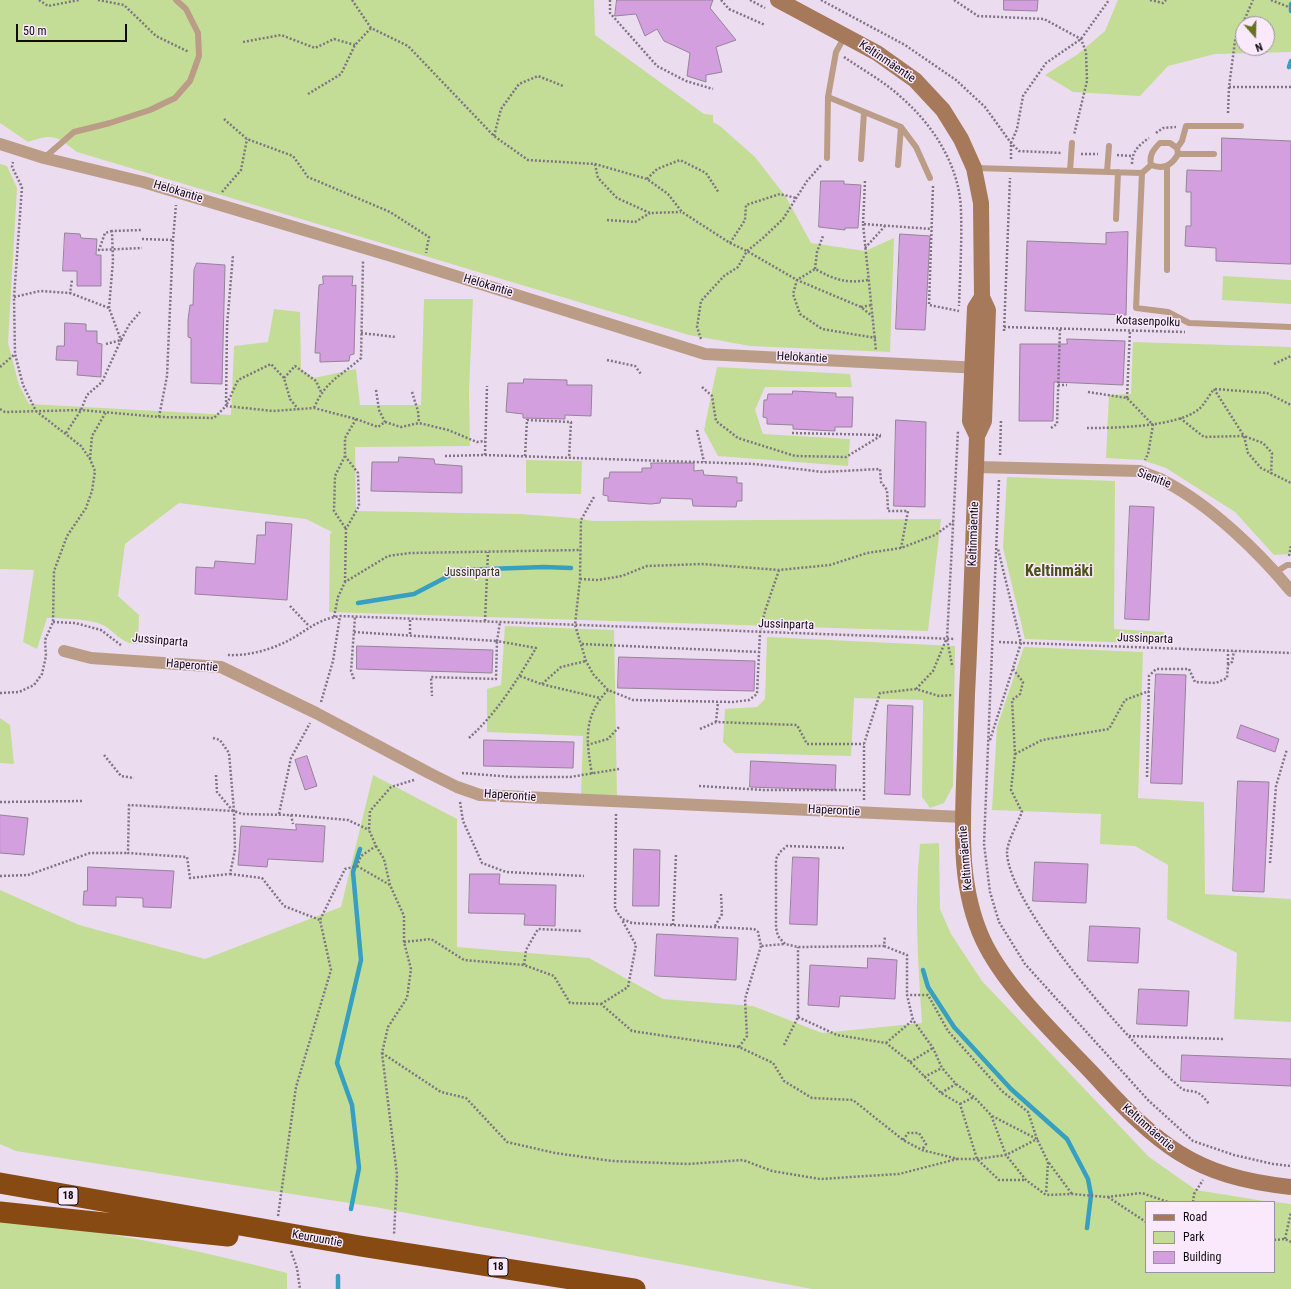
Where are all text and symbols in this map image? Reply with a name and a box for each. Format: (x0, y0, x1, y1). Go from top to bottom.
scale bar (18, 16, 129, 42)
north arrow (1235, 16, 1275, 56)
text: 50 m (23, 24, 47, 38)
street label: Keltinmäentie (856, 38, 918, 86)
text: N (1254, 40, 1264, 54)
street label: Helokantie (152, 178, 204, 206)
street label: Helokantie (462, 272, 514, 300)
street label: Kotasenpolku (1116, 314, 1180, 330)
street label: Helokantie (776, 349, 828, 367)
street label: Sienitie (1135, 466, 1173, 492)
street label: Keltinmäentie (966, 501, 982, 567)
district label: Keltinmäki (1025, 562, 1093, 582)
park label: Jussinparta (444, 566, 500, 580)
street label: Jussinparta (758, 617, 814, 633)
street label: Jussinparta (131, 631, 189, 651)
street label: Jussinparta (1117, 631, 1173, 647)
street label: Haperontie (165, 657, 219, 675)
street label: Haperontie (484, 787, 536, 805)
street label: Haperontie (808, 802, 860, 820)
street label: Keltinmäentie (956, 825, 976, 891)
street label: Keltinmäentie (1119, 1101, 1177, 1155)
road number: 18 (58, 1187, 78, 1205)
legend (1145, 1201, 1275, 1273)
text: Road (1183, 1210, 1207, 1224)
street label: Keuruuntie (291, 1227, 343, 1251)
text: Park (1183, 1230, 1204, 1244)
text: Building (1183, 1250, 1221, 1264)
road number: 18 (488, 1258, 508, 1276)

